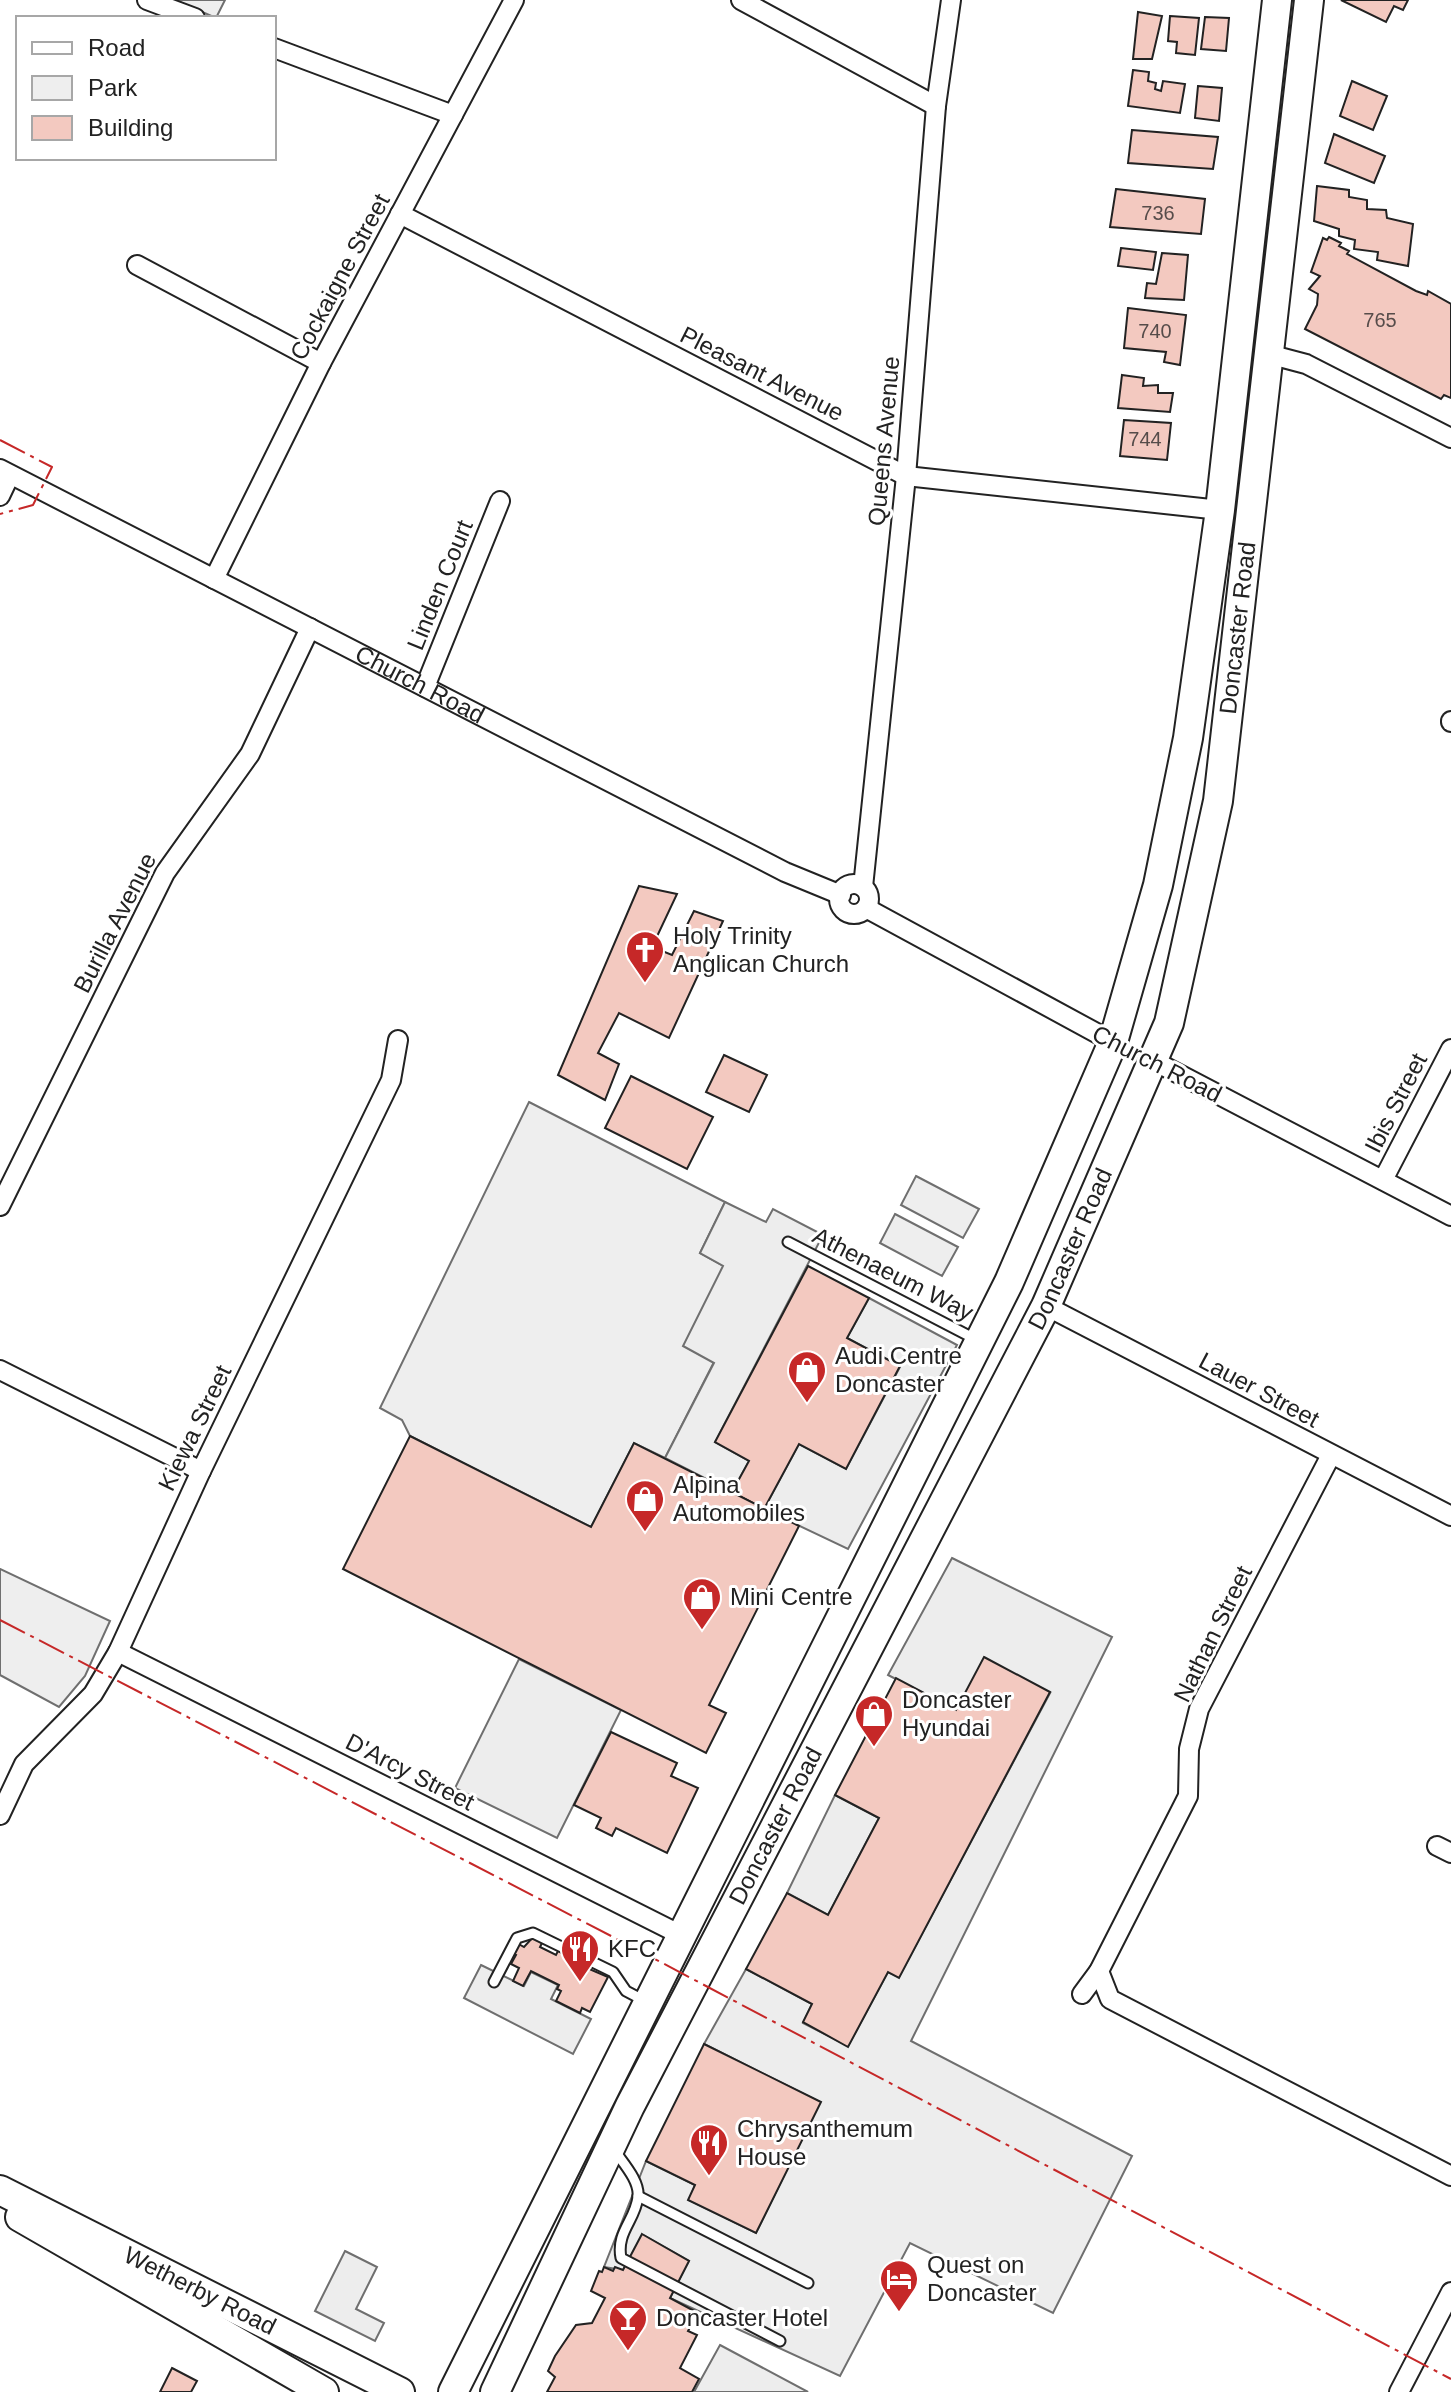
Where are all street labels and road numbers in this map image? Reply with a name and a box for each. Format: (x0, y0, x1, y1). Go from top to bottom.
street label: Cockaigne Street (284, 189, 395, 364)
street label: Pleasant Avenue (676, 321, 848, 426)
street label: Queens Avenue (863, 355, 904, 527)
street label: Linden Court (401, 516, 478, 654)
street label: Doncaster Road (1214, 540, 1260, 716)
street label: Church Road (351, 640, 489, 728)
street label: Burilla Avenue (68, 848, 161, 997)
street label: Church Road (1088, 1019, 1226, 1108)
street label: Ibis Street (1359, 1048, 1432, 1157)
street label: Doncaster Road (1022, 1164, 1117, 1334)
street label: Athenaeum Way (808, 1221, 978, 1326)
street label: Lauer Street (1195, 1347, 1324, 1433)
street label: Kiewa Street (153, 1360, 237, 1495)
street label: Nathan Street (1168, 1561, 1257, 1706)
street label: D'Arcy Street (341, 1728, 479, 1816)
street label: Doncaster Road (723, 1742, 827, 1909)
street label: Wetherby Road (120, 2241, 281, 2340)

